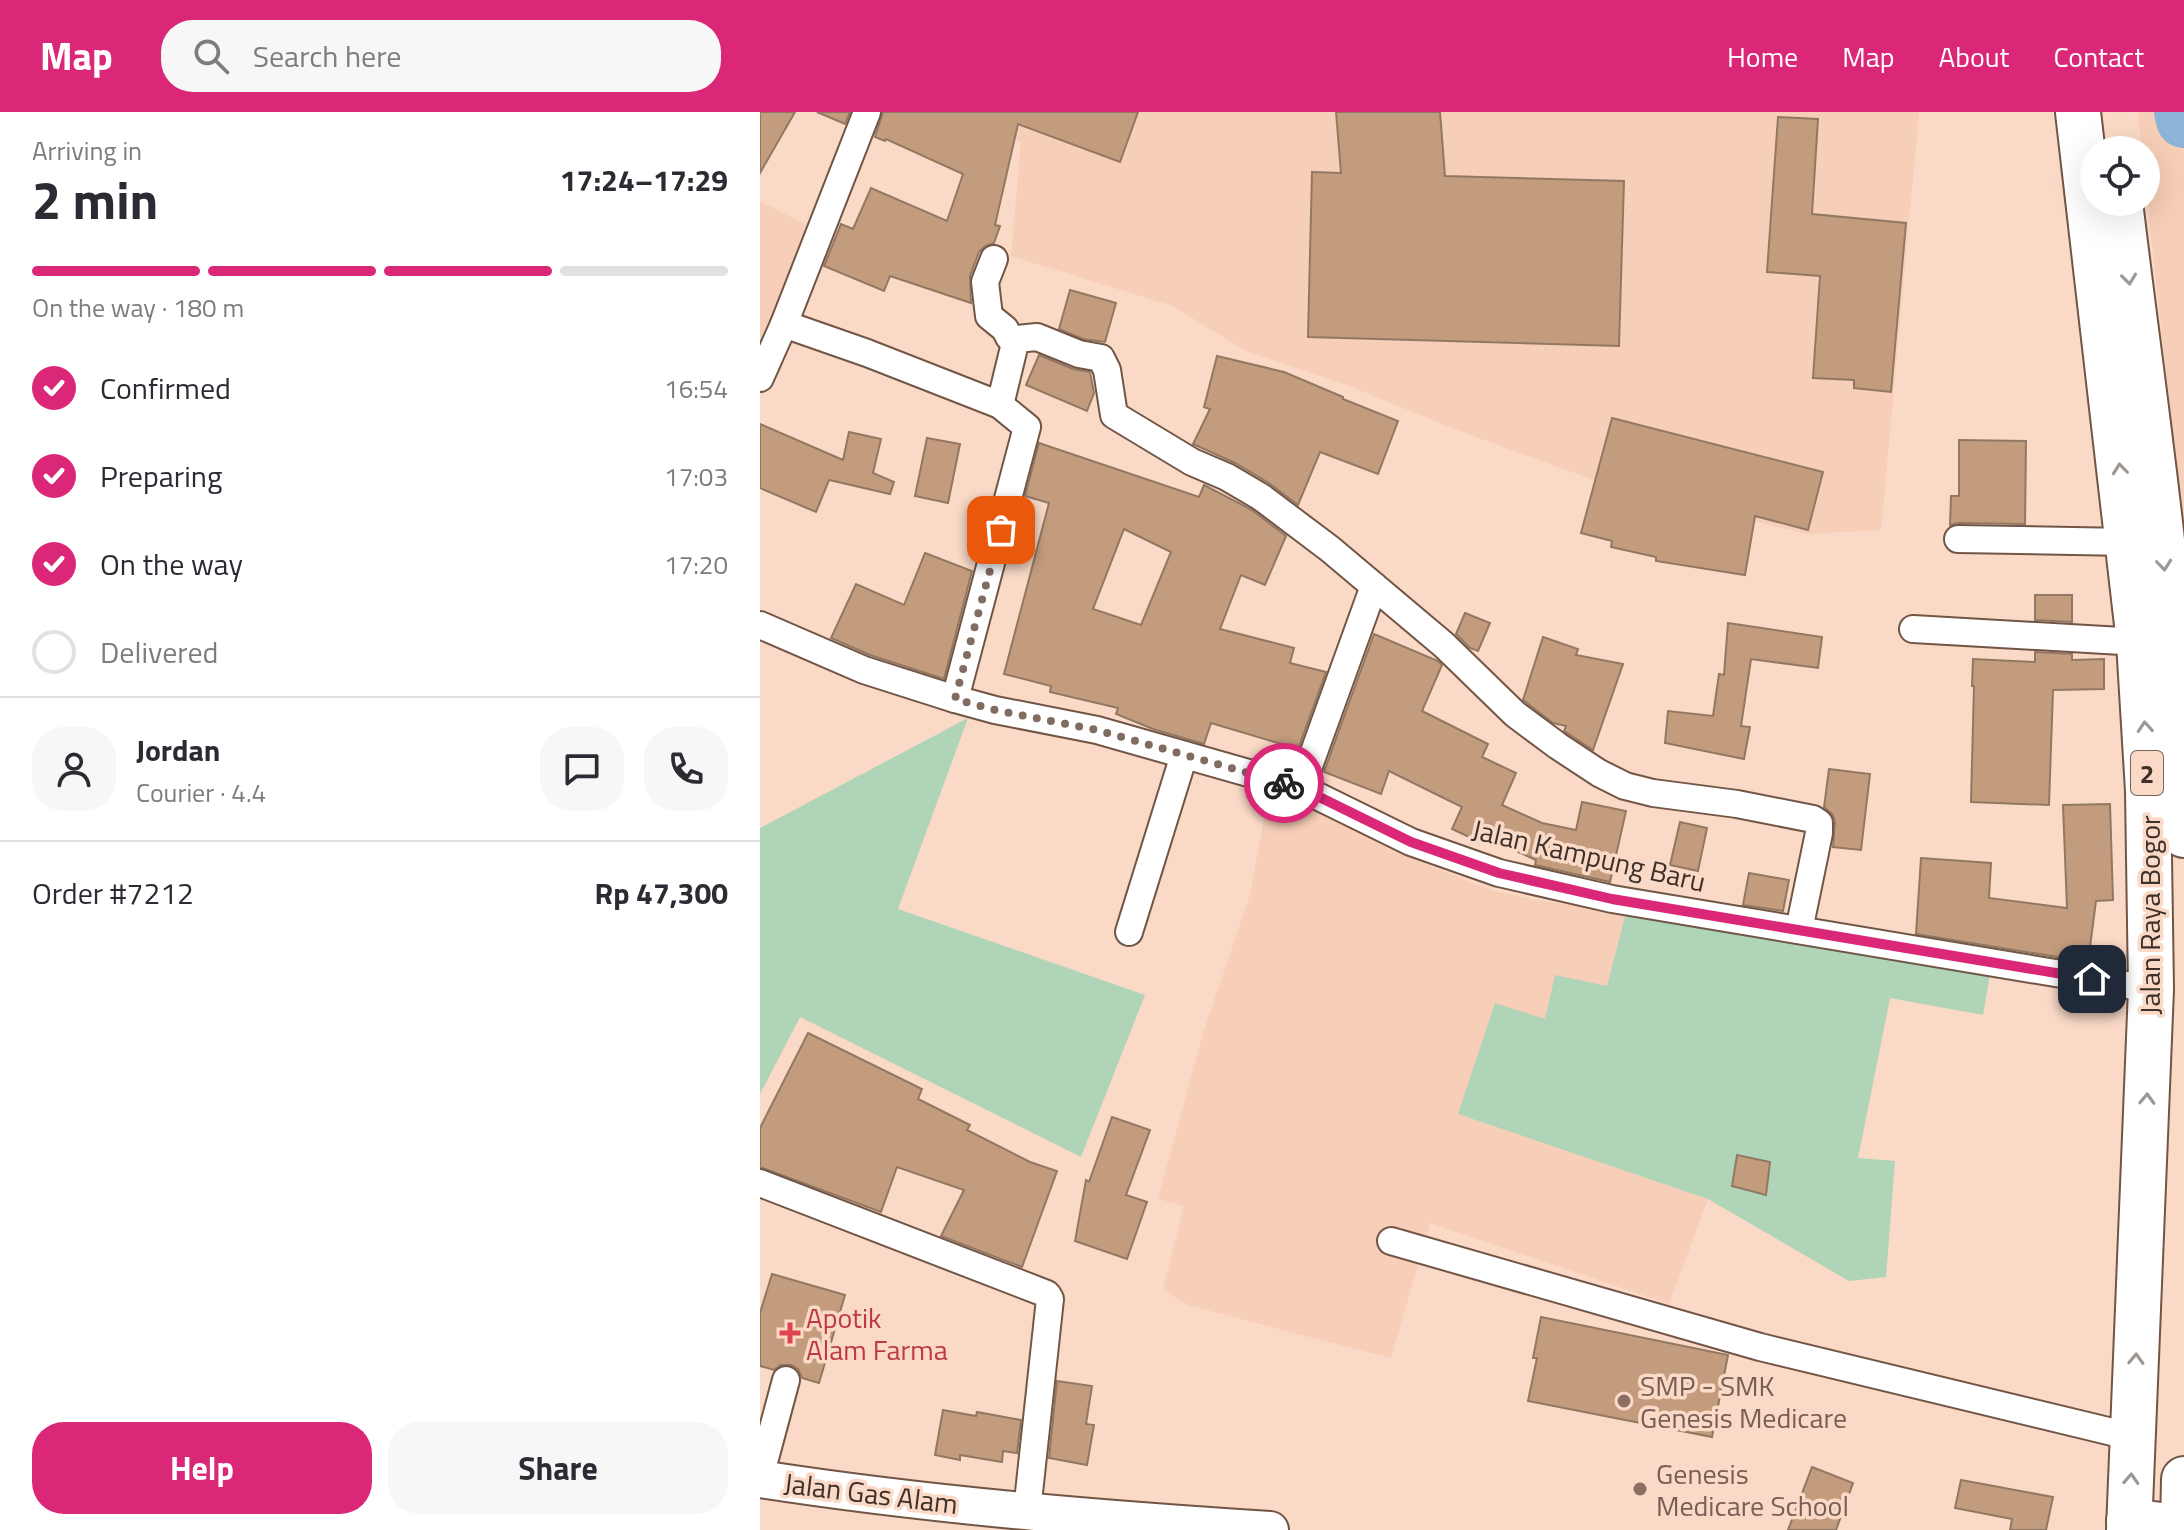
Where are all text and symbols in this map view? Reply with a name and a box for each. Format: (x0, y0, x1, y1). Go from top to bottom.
search box (161, 20, 721, 92)
text: Map (40, 27, 113, 85)
text: Search here (253, 33, 402, 79)
icon: search (189, 34, 233, 78)
text: Home (1727, 35, 1798, 78)
text: Map (1842, 35, 1895, 78)
text: About (1939, 35, 2009, 78)
text: Contact (2053, 35, 2144, 78)
text: Arriving in (32, 131, 142, 170)
map controls (2080, 136, 2160, 216)
button: locate (2080, 136, 2160, 216)
text: 17:24–17:29 (560, 157, 728, 203)
text: 2 min (32, 160, 158, 239)
one-way arrow (2120, 273, 2137, 286)
text: On the way · 180 m (32, 288, 244, 327)
text: Confirmed (100, 365, 231, 411)
icon: check (32, 366, 76, 410)
text: 16:54 (664, 369, 728, 408)
text: Preparing (100, 453, 222, 499)
icon: check (32, 454, 76, 498)
text: 17:03 (664, 457, 728, 496)
one-way arrow (2112, 462, 2129, 476)
pin (967, 496, 1035, 564)
icon: bag (979, 508, 1023, 552)
text: On the way (100, 541, 243, 587)
icon: check (32, 542, 76, 586)
text: 17:20 (664, 545, 728, 584)
one-way arrow (2155, 559, 2172, 572)
text: Delivered (100, 629, 218, 675)
one-way arrow (2137, 721, 2154, 734)
button: person (32, 727, 116, 811)
text: Jordan (136, 727, 220, 773)
button: chat (540, 727, 624, 811)
button: phone (644, 727, 728, 811)
courier (1244, 743, 1324, 823)
road number: 2 (2131, 751, 2163, 795)
icon: bike (1262, 761, 1306, 805)
text: Courier · 4.4 (136, 773, 266, 812)
street label: Jalan Kampung Baru (1468, 807, 1710, 903)
street label: Jalan Raya Bogor (2128, 815, 2171, 1015)
text: Order #7212 (32, 870, 194, 916)
text: Rp 47,300 (595, 870, 728, 916)
pin (2058, 945, 2126, 1013)
icon: home (2070, 957, 2114, 1001)
one-way arrow (2138, 1092, 2155, 1105)
place label: Apotik Alam Farma (806, 1296, 948, 1371)
marker: Apotik Alam Farma (781, 1324, 799, 1342)
one-way arrow (2128, 1352, 2145, 1365)
place label: SMP - SMK Genesis Medicare (1640, 1364, 1847, 1439)
marker: SMP - SMK Genesis Medicare (1615, 1392, 1633, 1410)
button: Help (32, 1422, 372, 1514)
button: Share (388, 1422, 728, 1514)
place label: Genesis Medicare School (1656, 1452, 1849, 1527)
street label: Jalan Gas Alam (782, 1461, 960, 1525)
one-way arrow (2122, 1472, 2139, 1485)
marker: Genesis Medicare School (1631, 1480, 1649, 1498)

